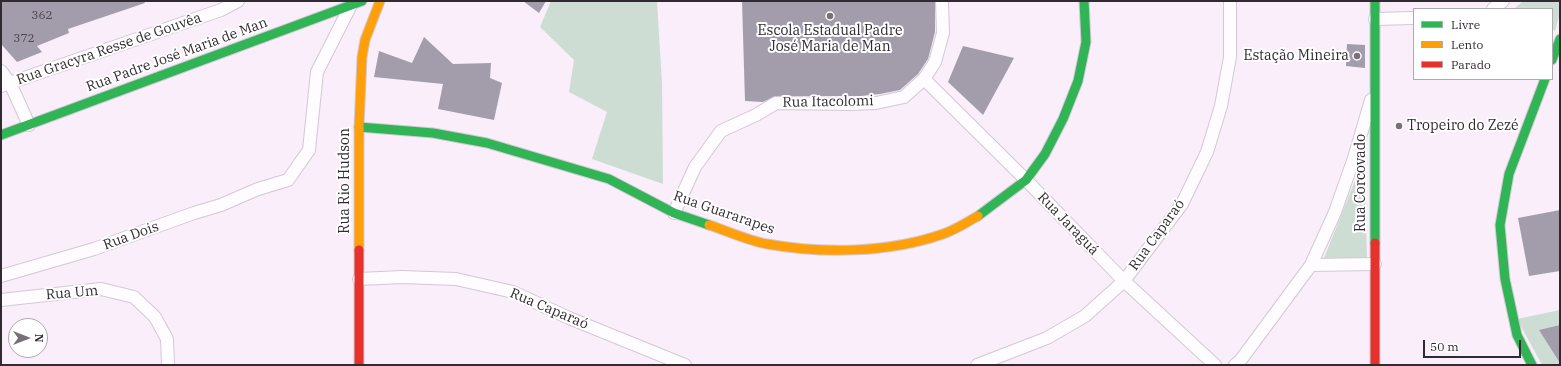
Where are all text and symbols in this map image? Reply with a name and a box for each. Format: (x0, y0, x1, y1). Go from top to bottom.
legend (1413, 8, 1553, 80)
street label: Rua Gracyra Resse de Gouvêa (14, 9, 204, 89)
house number: 362 (31, 9, 53, 23)
marker: Escola Estadual Padre José Maria de Man (825, 11, 835, 21)
street label: Rua Padre José Maria de Man (84, 14, 270, 96)
text: Livre (1451, 17, 1480, 32)
place label: Escola Estadual Padre José Maria de Man (758, 23, 902, 56)
house number: 372 (13, 32, 35, 46)
text: Lento (1451, 37, 1483, 52)
place label: Estação Mineira (1243, 48, 1349, 64)
marker: Estação Mineira (1352, 51, 1362, 61)
text: Parado (1451, 57, 1491, 72)
street label: Rua Itacolomi (782, 93, 874, 111)
place label: Tropeiro do Zezé (1407, 118, 1518, 134)
marker: Tropeiro do Zezé (1394, 121, 1404, 131)
street label: Rua Rio Hudson (337, 128, 353, 234)
street label: Rua Corcovado (1353, 134, 1369, 232)
street label: Rua Guararapes (671, 188, 777, 238)
street label: Rua Jaraguá (1034, 189, 1102, 259)
street label: Rua Caparaó (1126, 196, 1188, 274)
street label: Rua Dois (101, 218, 161, 254)
street label: Rua Um (45, 282, 99, 304)
street label: Rua Caparaó (507, 285, 591, 333)
north arrow (8, 318, 48, 358)
scale bar (1425, 332, 1523, 358)
text: N (32, 334, 46, 342)
text: 50 m (1430, 339, 1459, 354)

